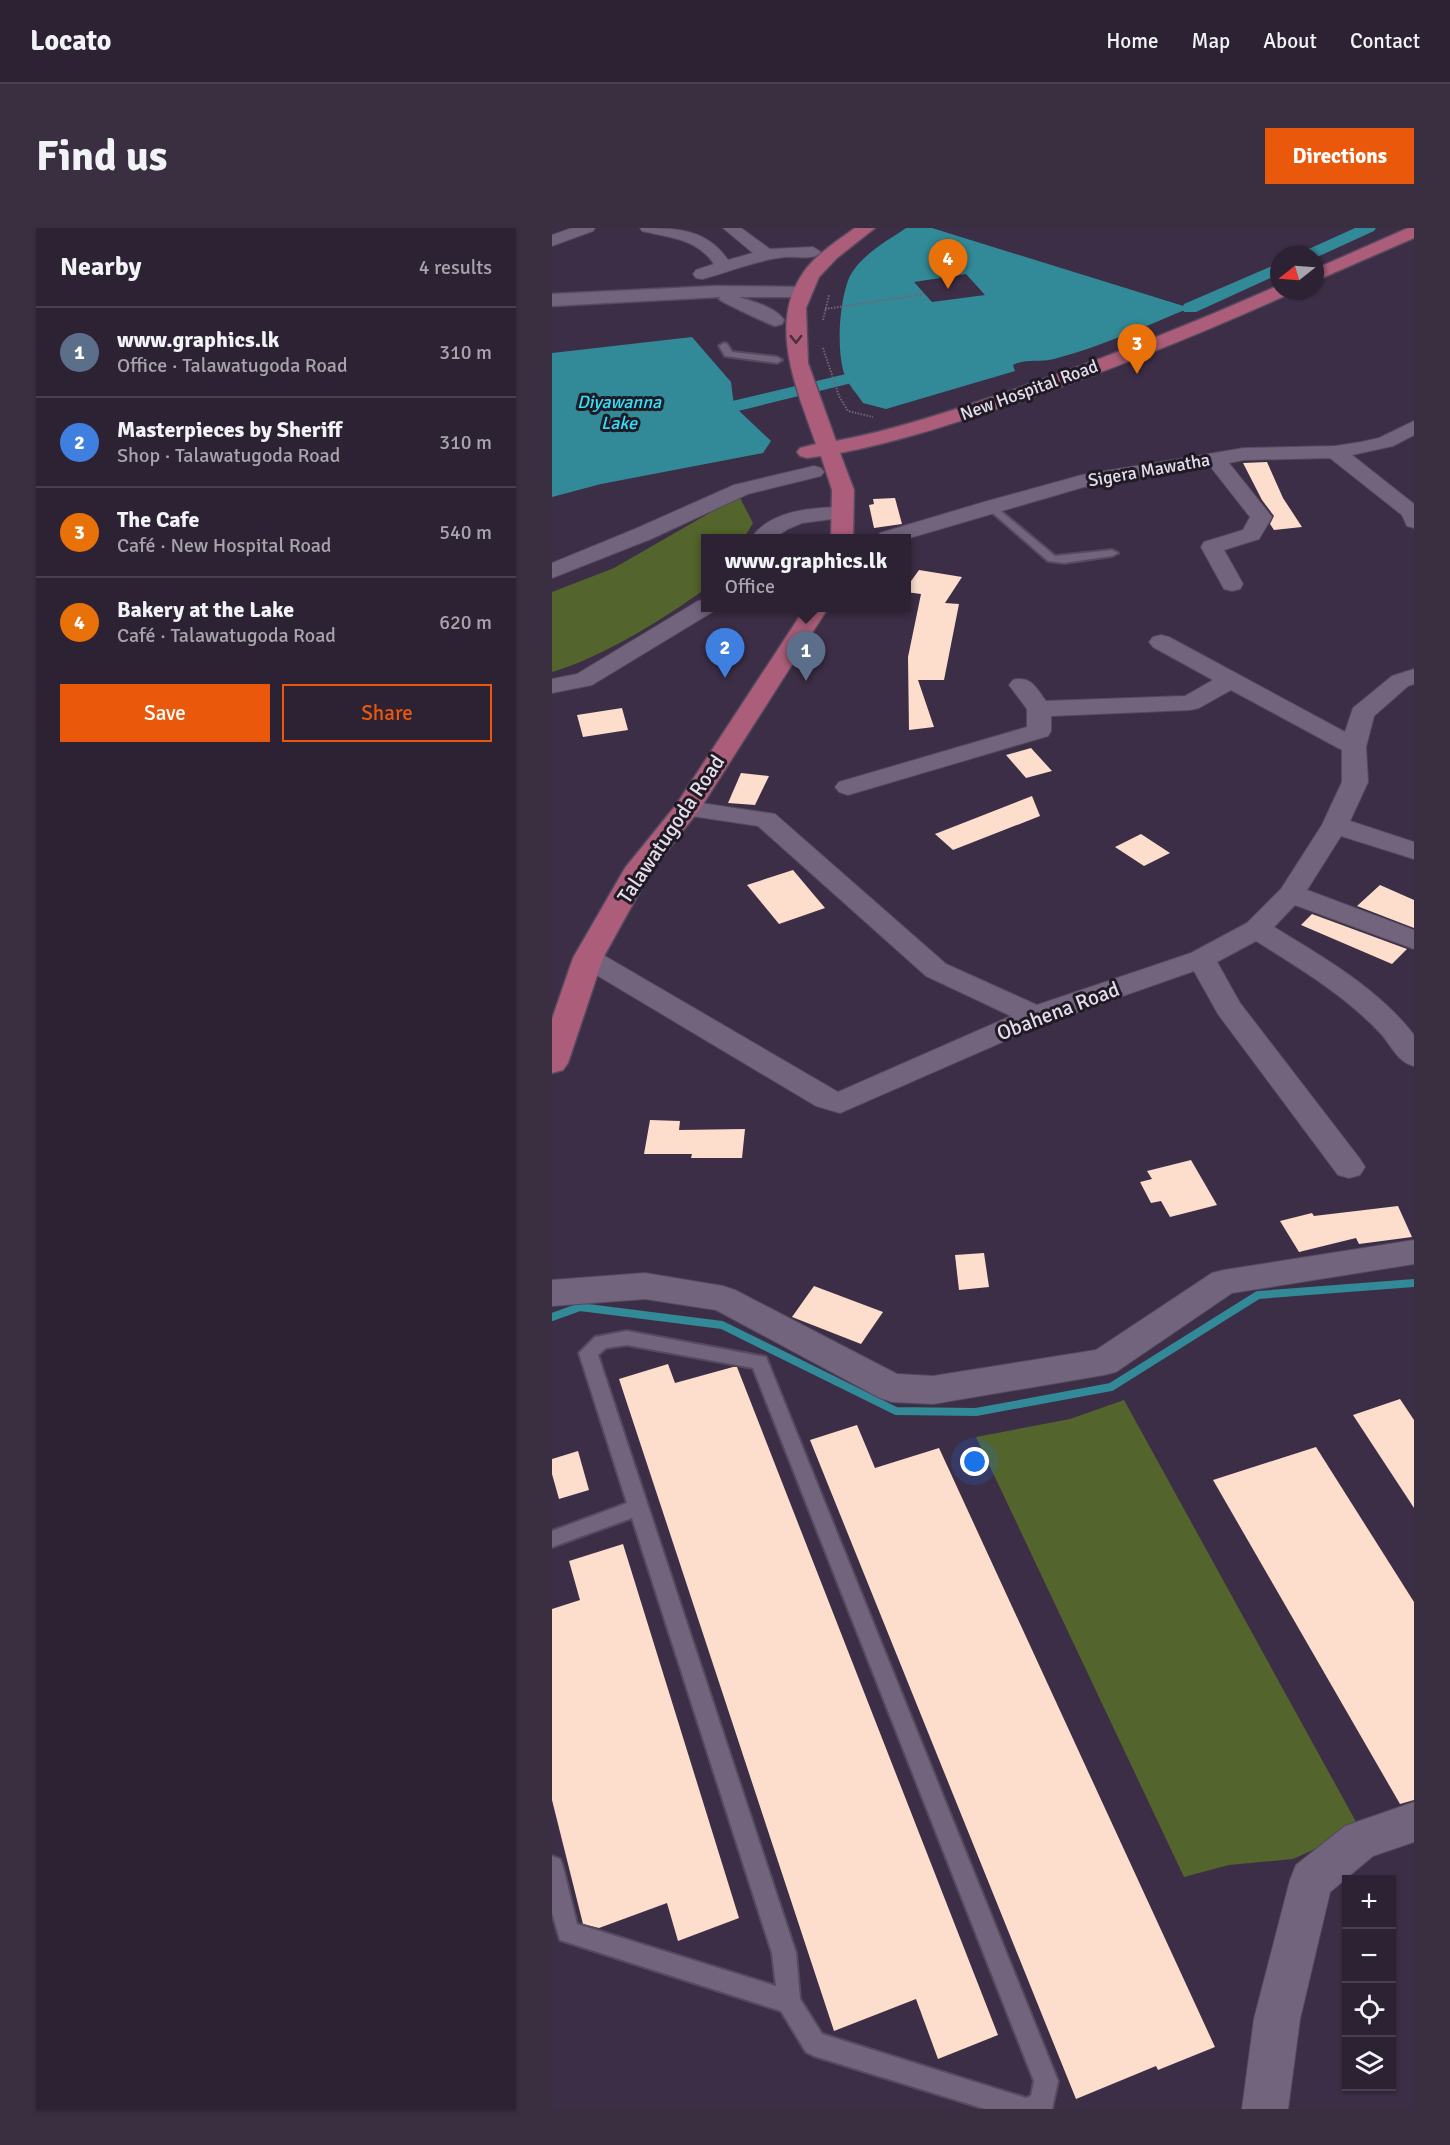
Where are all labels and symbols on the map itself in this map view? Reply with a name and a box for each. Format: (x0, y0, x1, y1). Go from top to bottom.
pin: 4 (928, 239, 968, 289)
north arrow (1270, 246, 1324, 300)
pin: 3 (1118, 324, 1156, 374)
one-way arrow (790, 334, 802, 343)
street label: New Hospital Road (957, 355, 1101, 425)
water label: Diyawanna Lake (577, 391, 662, 434)
street label: Sigera Mawatha (1086, 448, 1212, 492)
pin: 2 (706, 628, 744, 678)
pin: 1 (786, 632, 826, 681)
street label: Talawatugoda Road (612, 750, 730, 908)
street label: Obahena Road (993, 976, 1123, 1046)
your location (960, 1447, 989, 1476)

